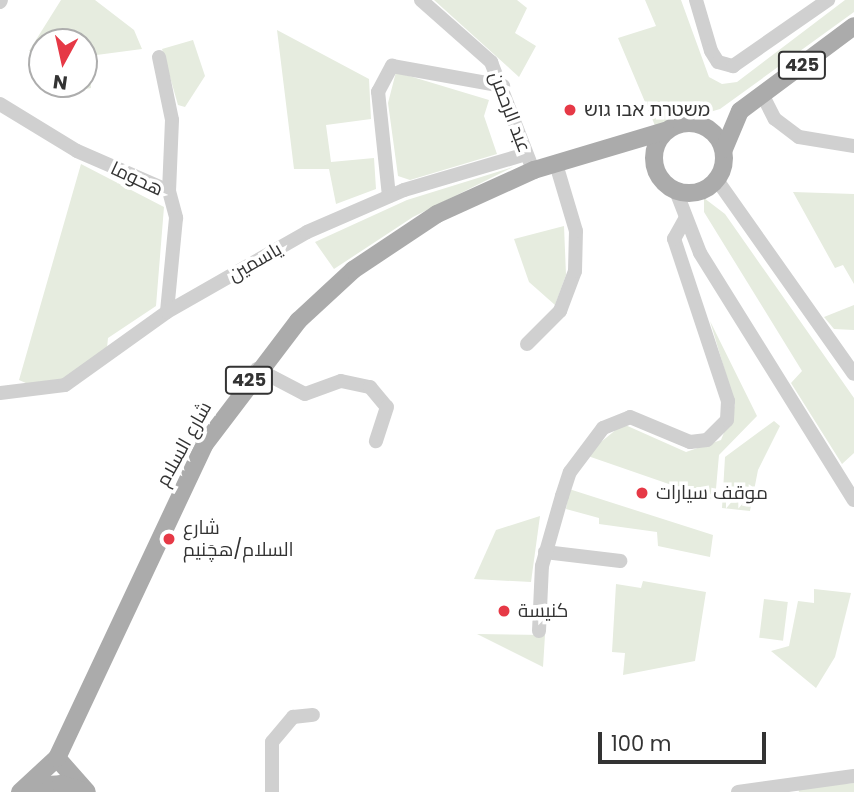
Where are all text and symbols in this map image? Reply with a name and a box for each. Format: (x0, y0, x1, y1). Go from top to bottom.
north arrow (28, 28, 98, 98)
road number: 425 (778, 51, 826, 80)
text: N (51, 68, 69, 97)
street label: عبد الرحمن (484, 68, 536, 156)
place label: משטרת אבו גוש (584, 99, 710, 121)
marker: משטרת אבו גוש (562, 102, 578, 118)
street label: هحوما (107, 157, 167, 201)
street label: ياسمين (224, 238, 286, 286)
road number: 425 (224, 366, 274, 394)
street label: شارع السلام (151, 398, 217, 490)
place label: موقف سيارات (656, 482, 768, 504)
marker: موقف سيارات (634, 485, 650, 501)
place label: شارع السلام/هچَنيم (183, 517, 294, 561)
marker: شارع السلام/هچَنيم (161, 531, 177, 547)
place label: كنيسة (518, 600, 568, 622)
marker: كنيسة (496, 603, 512, 619)
scale bar (602, 718, 770, 762)
text: 100 m (611, 729, 671, 758)

